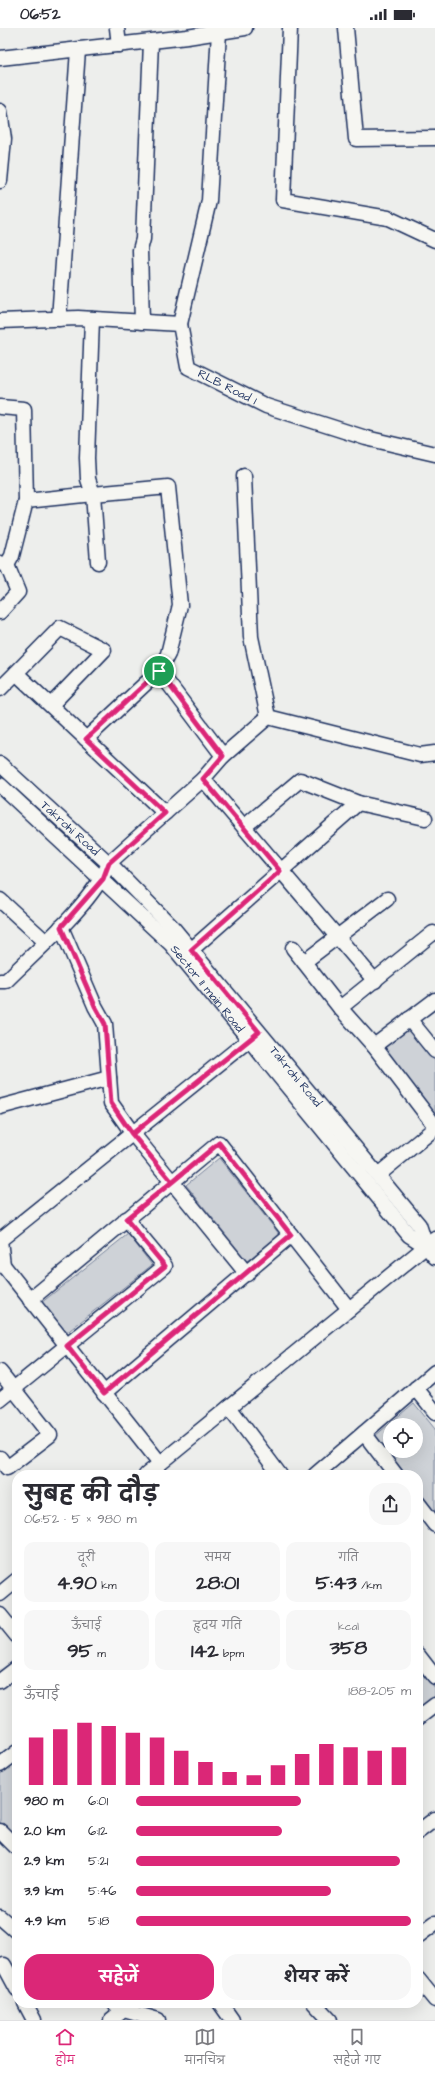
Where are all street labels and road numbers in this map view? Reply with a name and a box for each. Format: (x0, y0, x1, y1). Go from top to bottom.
street label: RLB Road 1 (195, 365, 260, 409)
street label: Takrohi Road (37, 797, 103, 860)
street label: Sector 11 main Road (166, 941, 248, 1036)
street label: Takrohi Road (265, 1042, 326, 1111)

